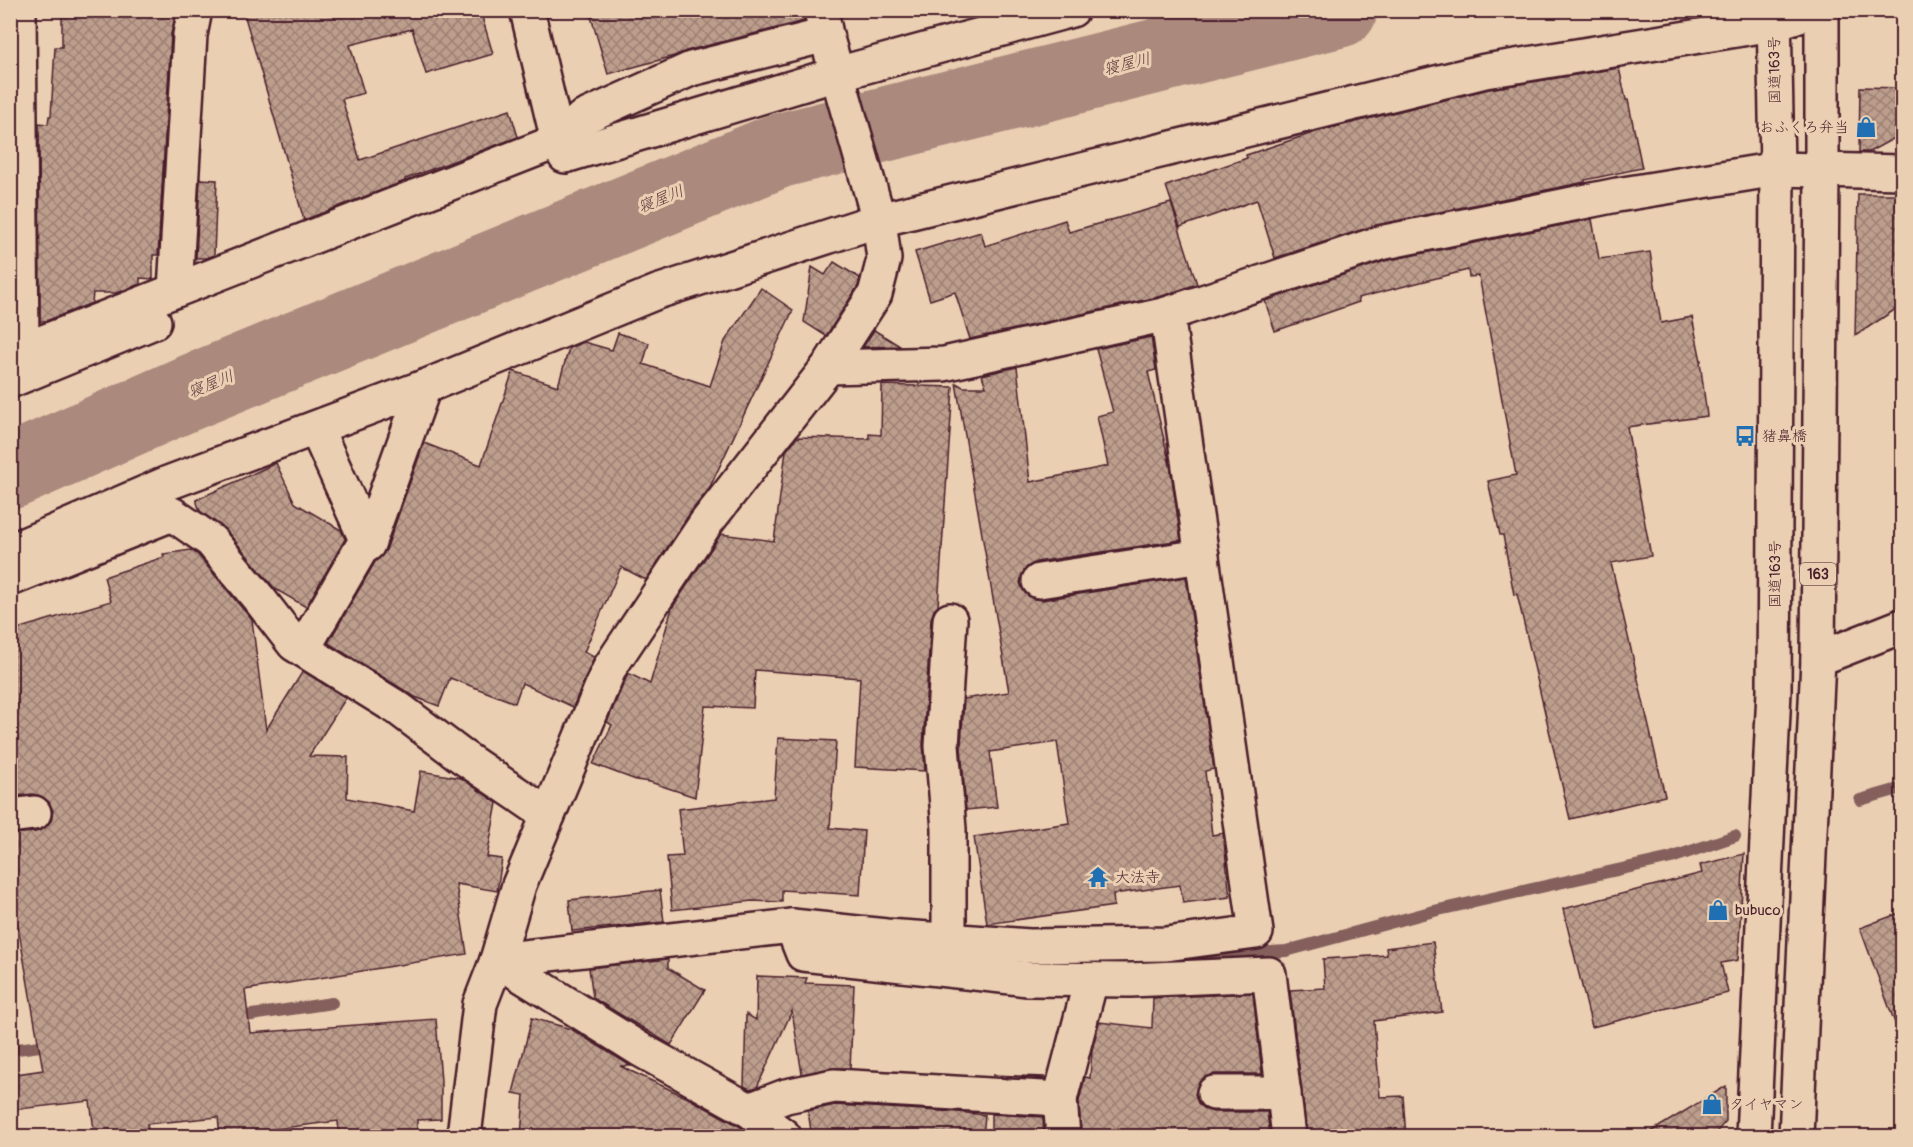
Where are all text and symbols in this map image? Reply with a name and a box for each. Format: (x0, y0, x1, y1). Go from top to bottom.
street label: 国道163号 (1765, 36, 1785, 104)
water label: 寝屋川 (1101, 48, 1153, 80)
shop icon: おふくろ弁当 (1854, 115, 1878, 139)
place label: おふくろ弁当 (1759, 118, 1849, 137)
water label: 寝屋川 (635, 181, 687, 217)
water label: 寝屋川 (185, 366, 237, 402)
bus stop icon: 猪鼻橋 (1733, 424, 1757, 448)
place label: 猪鼻橋 (1762, 427, 1807, 446)
street label: 国道163号 (1766, 540, 1785, 608)
road number: 163 (1800, 563, 1836, 585)
temple icon: 大法寺 (1086, 865, 1110, 889)
place label: 大法寺 (1115, 868, 1160, 887)
shop icon: bubuco (1706, 898, 1730, 922)
place label: bubuco (1735, 901, 1781, 920)
shop icon: タイヤマン (1700, 1092, 1724, 1116)
place label: タイヤマン (1729, 1095, 1803, 1114)

